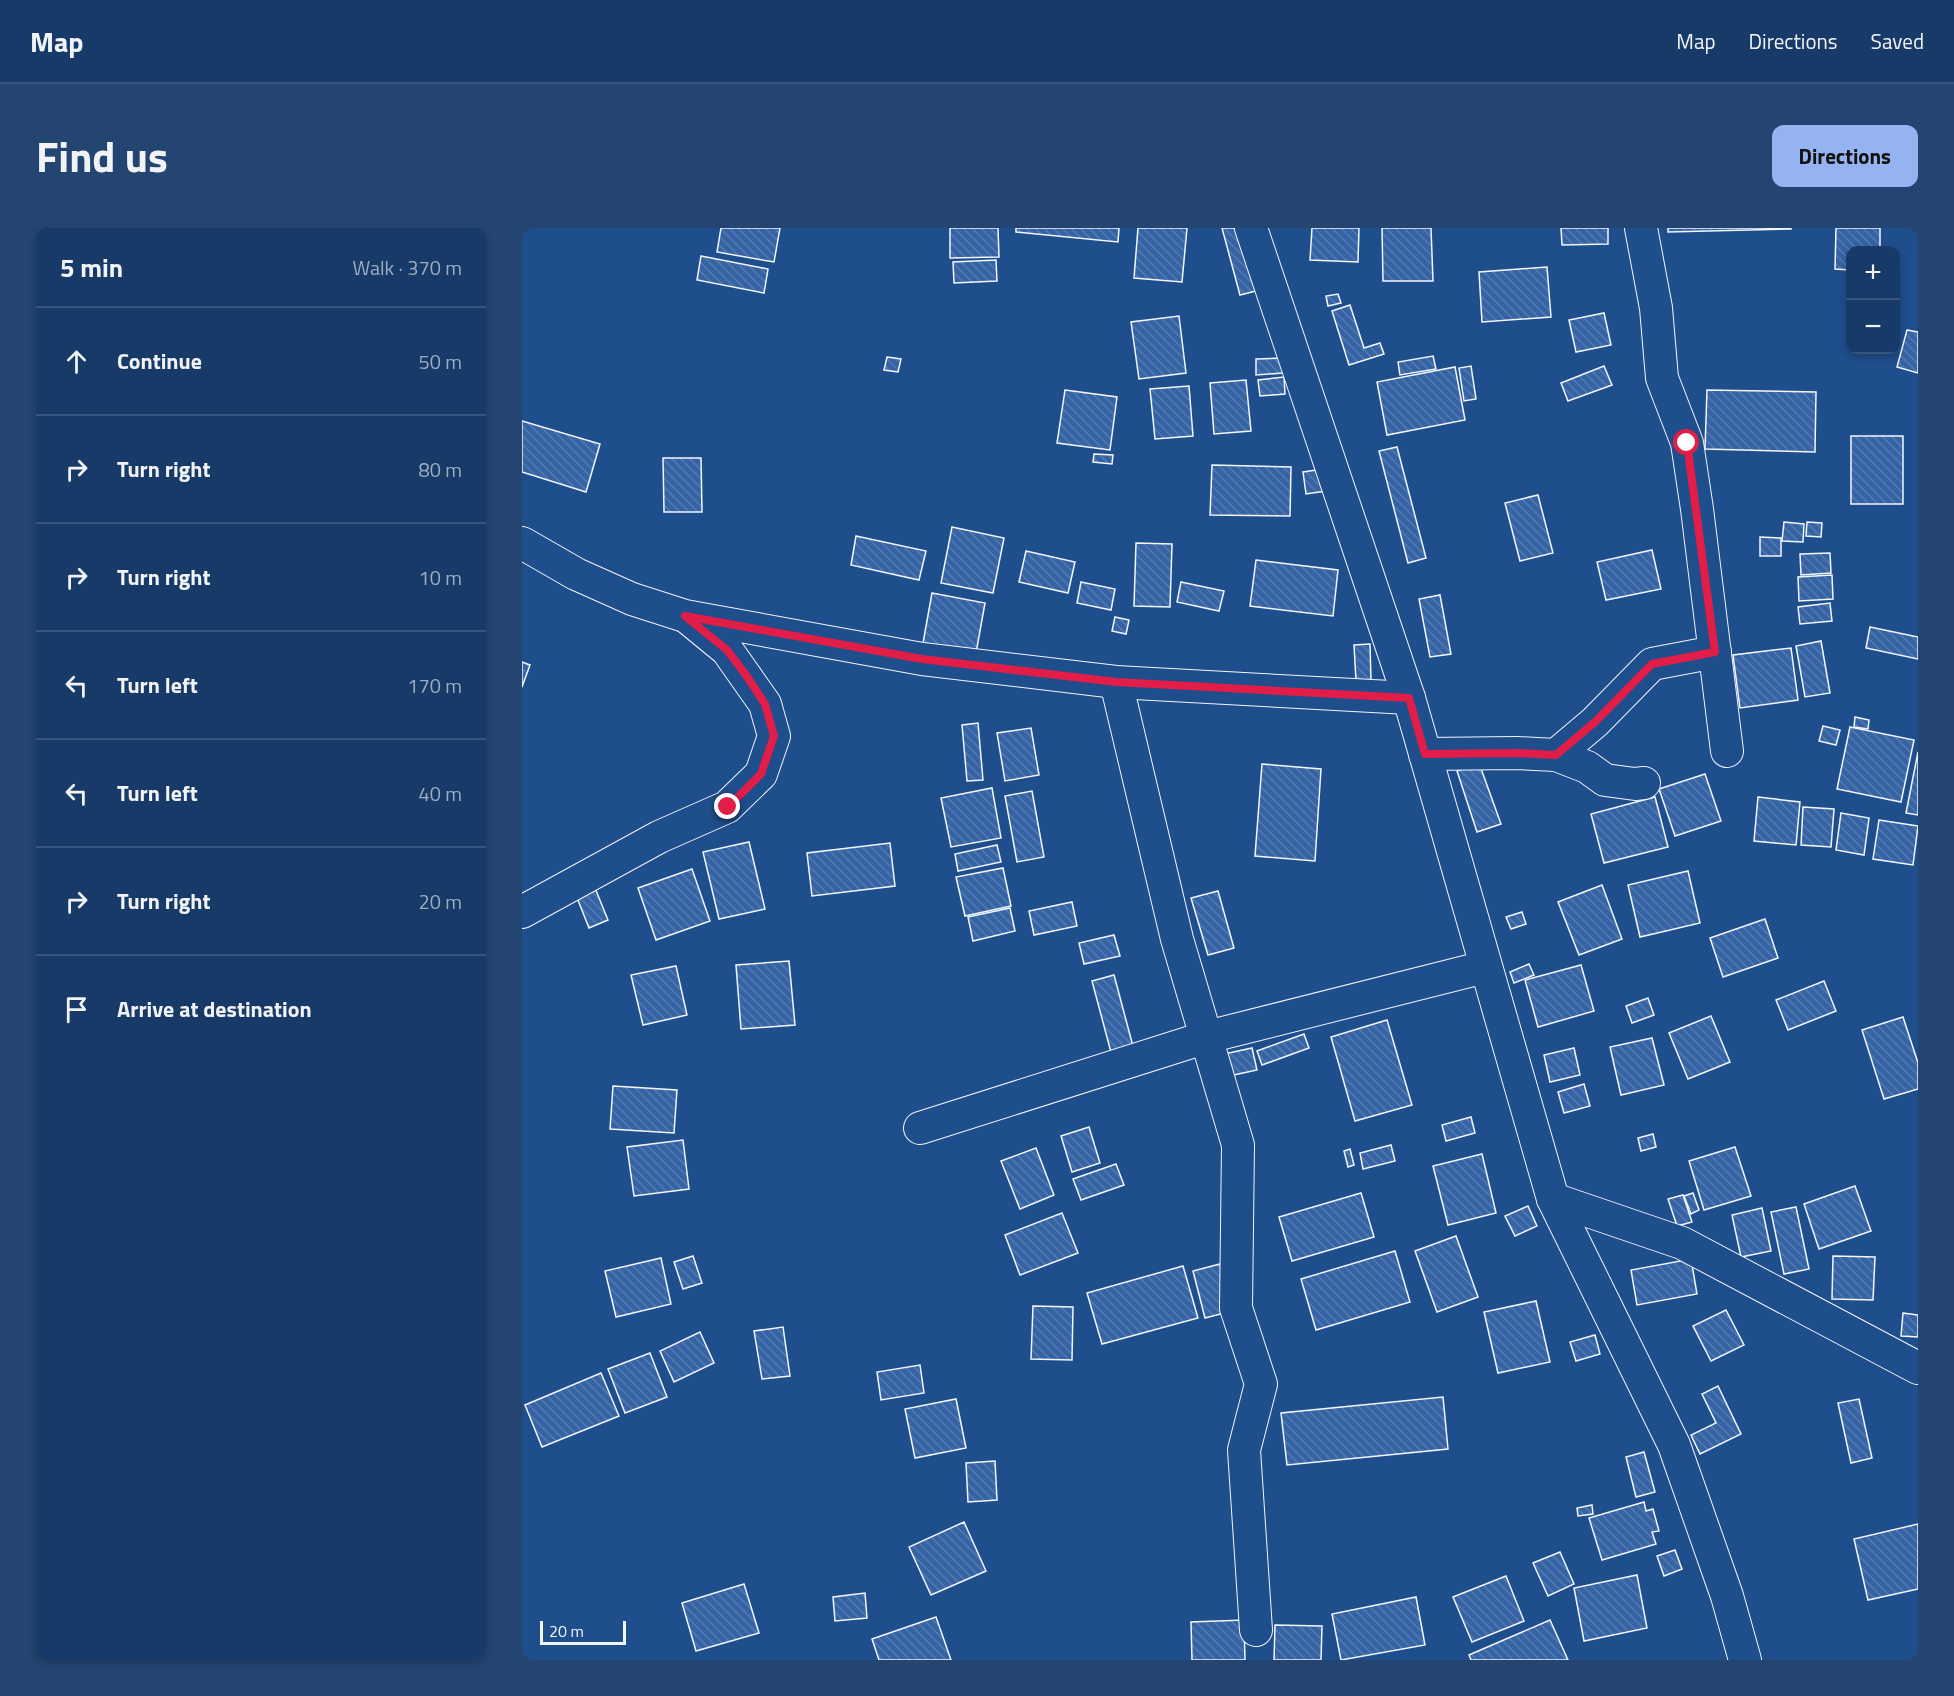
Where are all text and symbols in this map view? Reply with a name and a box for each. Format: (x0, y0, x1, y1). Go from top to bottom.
text: Map (30, 20, 84, 63)
text: Map (1676, 25, 1716, 57)
text: Directions (1749, 25, 1838, 57)
text: Saved (1871, 25, 1924, 57)
text: Find us (36, 124, 168, 188)
button: Directions (1772, 125, 1918, 187)
map controls (1846, 246, 1900, 354)
button: + (1846, 246, 1900, 300)
text: 5 min (60, 248, 123, 287)
text: Walk · 370 m (353, 252, 462, 283)
button: − (1846, 300, 1900, 354)
text: Continue (117, 344, 202, 378)
icon: ahead (60, 345, 93, 378)
text: 50 m (418, 346, 462, 377)
route start (1673, 429, 1699, 455)
text: Turn right (117, 452, 211, 486)
icon: right (60, 453, 93, 486)
text: 80 m (418, 454, 462, 485)
text: Turn right (117, 560, 211, 594)
icon: right (60, 561, 93, 594)
text: 10 m (418, 562, 462, 593)
text: Turn left (117, 668, 198, 702)
icon: left (60, 669, 93, 702)
text: 170 m (407, 670, 462, 701)
text: Turn left (117, 776, 198, 810)
icon: left (60, 777, 93, 810)
text: 40 m (418, 778, 462, 809)
route end (714, 793, 740, 819)
text: Turn right (117, 884, 211, 918)
icon: right (60, 885, 93, 918)
text: 20 m (418, 886, 462, 917)
text: Arrive at destination (117, 992, 312, 1026)
icon: arrive (60, 993, 93, 1026)
scale bar (540, 1618, 626, 1646)
text: 20 m (549, 1619, 584, 1643)

